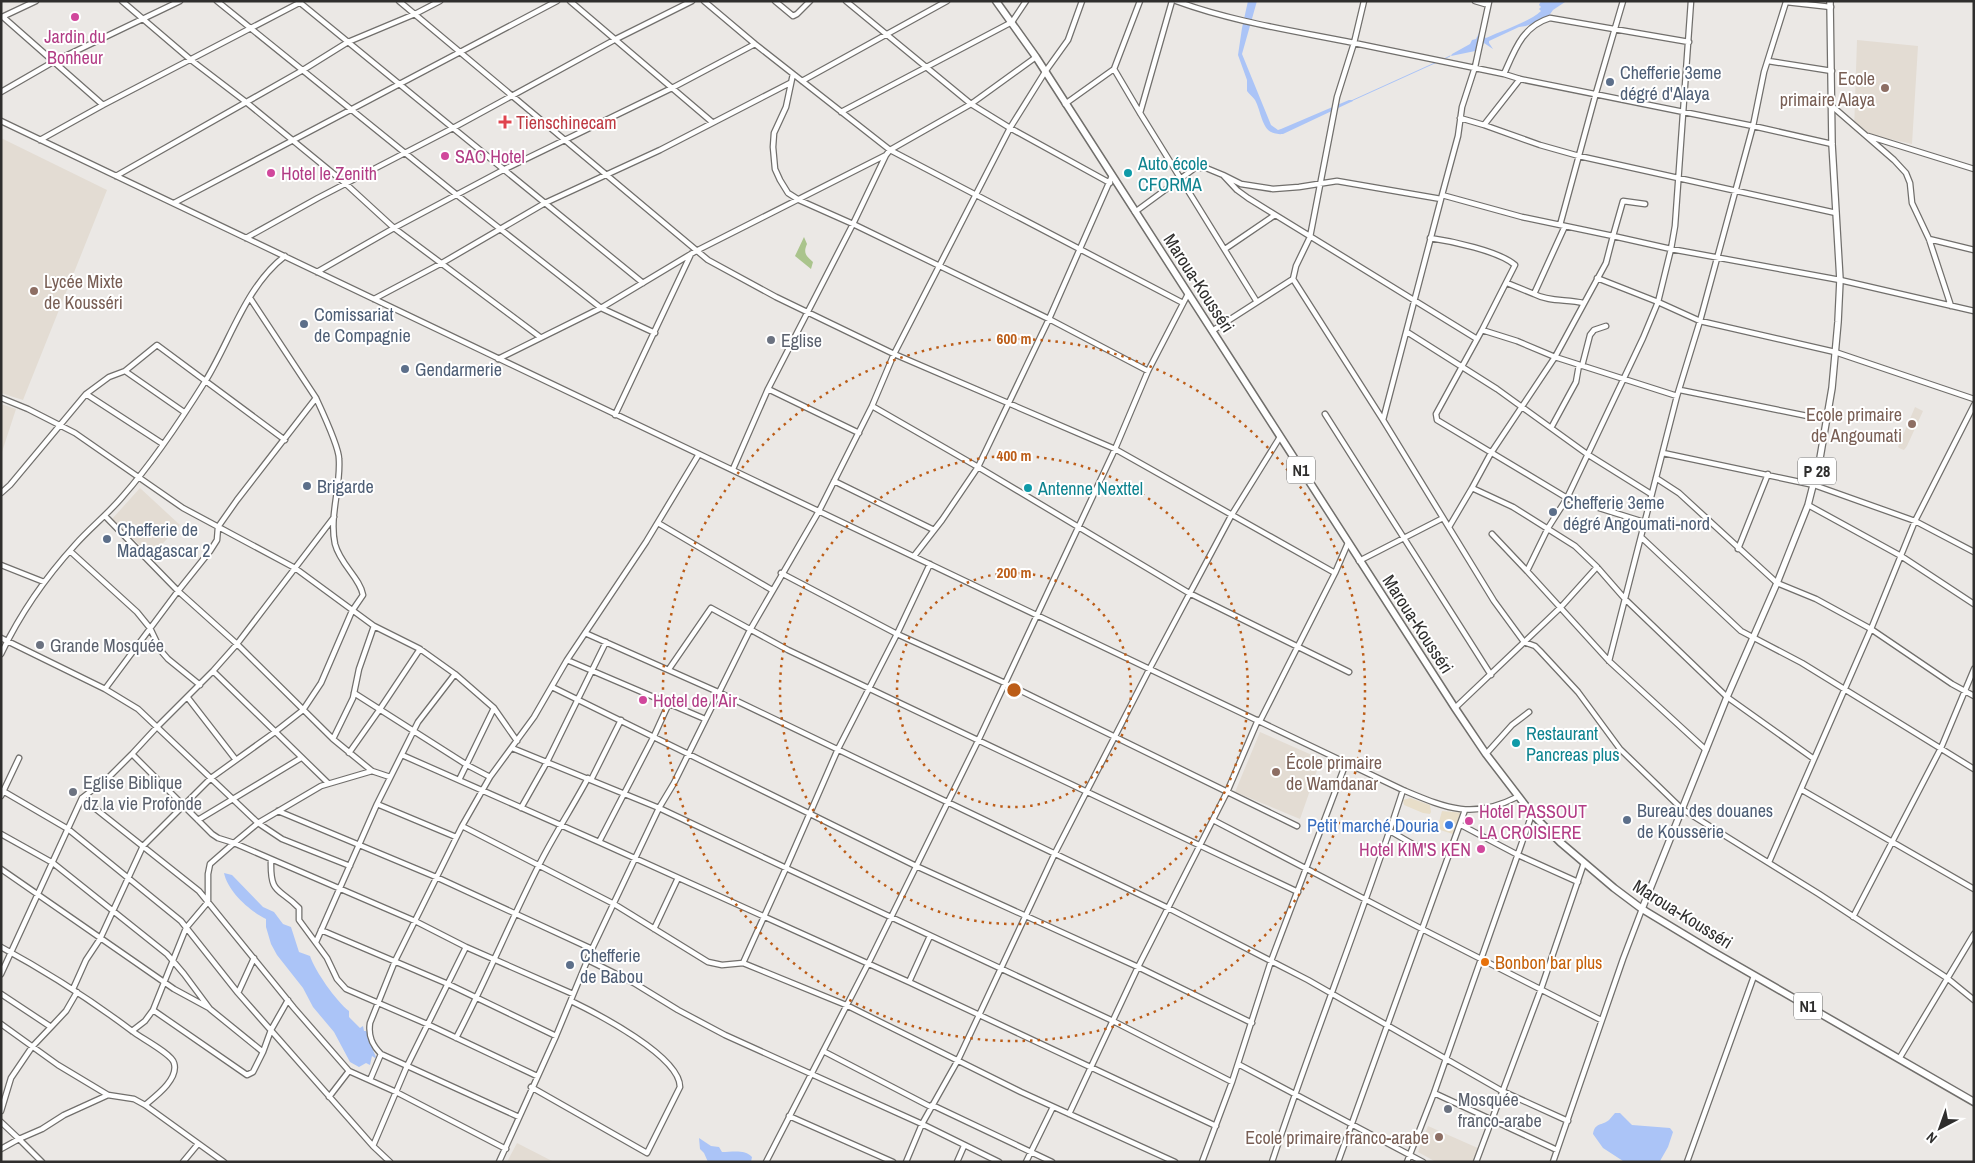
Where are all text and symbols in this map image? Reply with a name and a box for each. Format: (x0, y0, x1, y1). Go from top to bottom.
marker: Jardin du Bonheur (69, 11, 81, 23)
place label: Jardin du Bonheur (44, 24, 106, 70)
place label: Chefferie 3eme dégré d'Alaya (1620, 60, 1721, 106)
place label: Ecole primaire Alaya (1780, 66, 1875, 112)
marker: Chefferie 3eme dégré d'Alaya (1604, 76, 1616, 88)
marker: Ecole primaire Alaya (1879, 82, 1891, 94)
place label: Tienschinecam (516, 110, 617, 135)
marker: Tienschinecam (498, 115, 512, 129)
place label: SAO Hotel (455, 144, 525, 169)
marker: SAO Hotel (439, 150, 451, 162)
place label: Auto école CFORMA (1137, 151, 1208, 197)
place label: Hotel le Zenith (281, 161, 377, 186)
marker: Hotel le Zenith (265, 167, 277, 179)
marker: Auto école CFORMA (1122, 167, 1134, 179)
street label: Maroua-Kousséri (1158, 229, 1240, 337)
place label: Lycée Mixte de Kousséri (44, 269, 123, 315)
marker: Lycée Mixte de Kousséri (28, 285, 40, 297)
place label: Comissariat de Compagnie (314, 302, 411, 348)
marker: Comissariat de Compagnie (298, 318, 310, 330)
place label: Eglise (781, 328, 822, 353)
text: 600 m (997, 328, 1031, 349)
marker: Eglise (765, 334, 777, 346)
place label: Gendarmerie (415, 357, 502, 382)
marker: Gendarmerie (399, 363, 411, 375)
place label: Ecole primaire de Angoumati (1806, 402, 1902, 448)
marker: Ecole primaire de Angoumati (1906, 418, 1918, 430)
text: 400 m (997, 445, 1031, 466)
road number: N1 (1287, 456, 1315, 484)
road number: P 28 (1798, 458, 1836, 484)
place label: Brigarde (317, 474, 374, 499)
place label: Antenne Nexttel (1037, 476, 1143, 501)
marker: Brigarde (301, 480, 313, 492)
marker: Antenne Nexttel (1022, 482, 1034, 494)
place label: Chefferie 3eme dégré Angoumati-nord (1563, 490, 1710, 536)
marker: Chefferie 3eme dégré Angoumati-nord (1547, 506, 1559, 518)
place label: Chefferie de Madagascar 2 (117, 517, 211, 563)
marker: Chefferie de Madagascar 2 (101, 533, 113, 545)
text: 200 m (997, 562, 1031, 583)
street label: Maroua-Kousséri (1377, 570, 1459, 678)
place label: Grande Mosquée (50, 633, 164, 658)
marker: Grande Mosquée (34, 639, 46, 651)
centre of rings (1005, 681, 1023, 699)
place label: Hotel de l'Air (653, 688, 737, 713)
marker: Hotel de l'Air (637, 694, 649, 706)
place label: Restaurant Pancreas plus (1526, 721, 1620, 767)
marker: Restaurant Pancreas plus (1510, 737, 1522, 749)
place label: École primaire de Wamdanar (1286, 750, 1382, 796)
marker: École primaire de Wamdanar (1270, 766, 1282, 778)
place label: Eglise Biblique dz la vie Profonde (83, 770, 202, 816)
marker: Eglise Biblique dz la vie Profonde (67, 786, 79, 798)
place label: Bureau des douanes de Kousserie (1637, 798, 1773, 844)
place label: Hotel PASSOUT LA CROISIERE (1479, 799, 1587, 845)
place label: Petit marché Douria (1307, 813, 1439, 838)
marker: Bureau des douanes de Kousserie (1621, 814, 1633, 826)
marker: Hotel PASSOUT LA CROISIERE (1463, 815, 1475, 827)
marker: Petit marché Douria (1443, 819, 1455, 831)
place label: Hotel KIM'S KEN (1359, 837, 1471, 862)
marker: Hotel KIM'S KEN (1475, 843, 1487, 855)
street label: Maroua-Kousséri (1628, 873, 1738, 955)
place label: Chefferie de Babou (580, 943, 643, 989)
place label: Bonbon bar plus (1495, 950, 1603, 975)
marker: Bonbon bar plus (1479, 956, 1491, 968)
marker: Chefferie de Babou (564, 959, 576, 971)
road number: N1 (1794, 992, 1822, 1019)
place label: Mosquée franco-arabe (1458, 1087, 1542, 1133)
marker: Mosquée franco-arabe (1442, 1103, 1454, 1115)
north arrow (1915, 1103, 1965, 1153)
place label: Ecole primaire franco-arabe (1245, 1125, 1429, 1150)
text: N (1922, 1128, 1941, 1147)
marker: Ecole primaire franco-arabe (1433, 1131, 1445, 1143)

